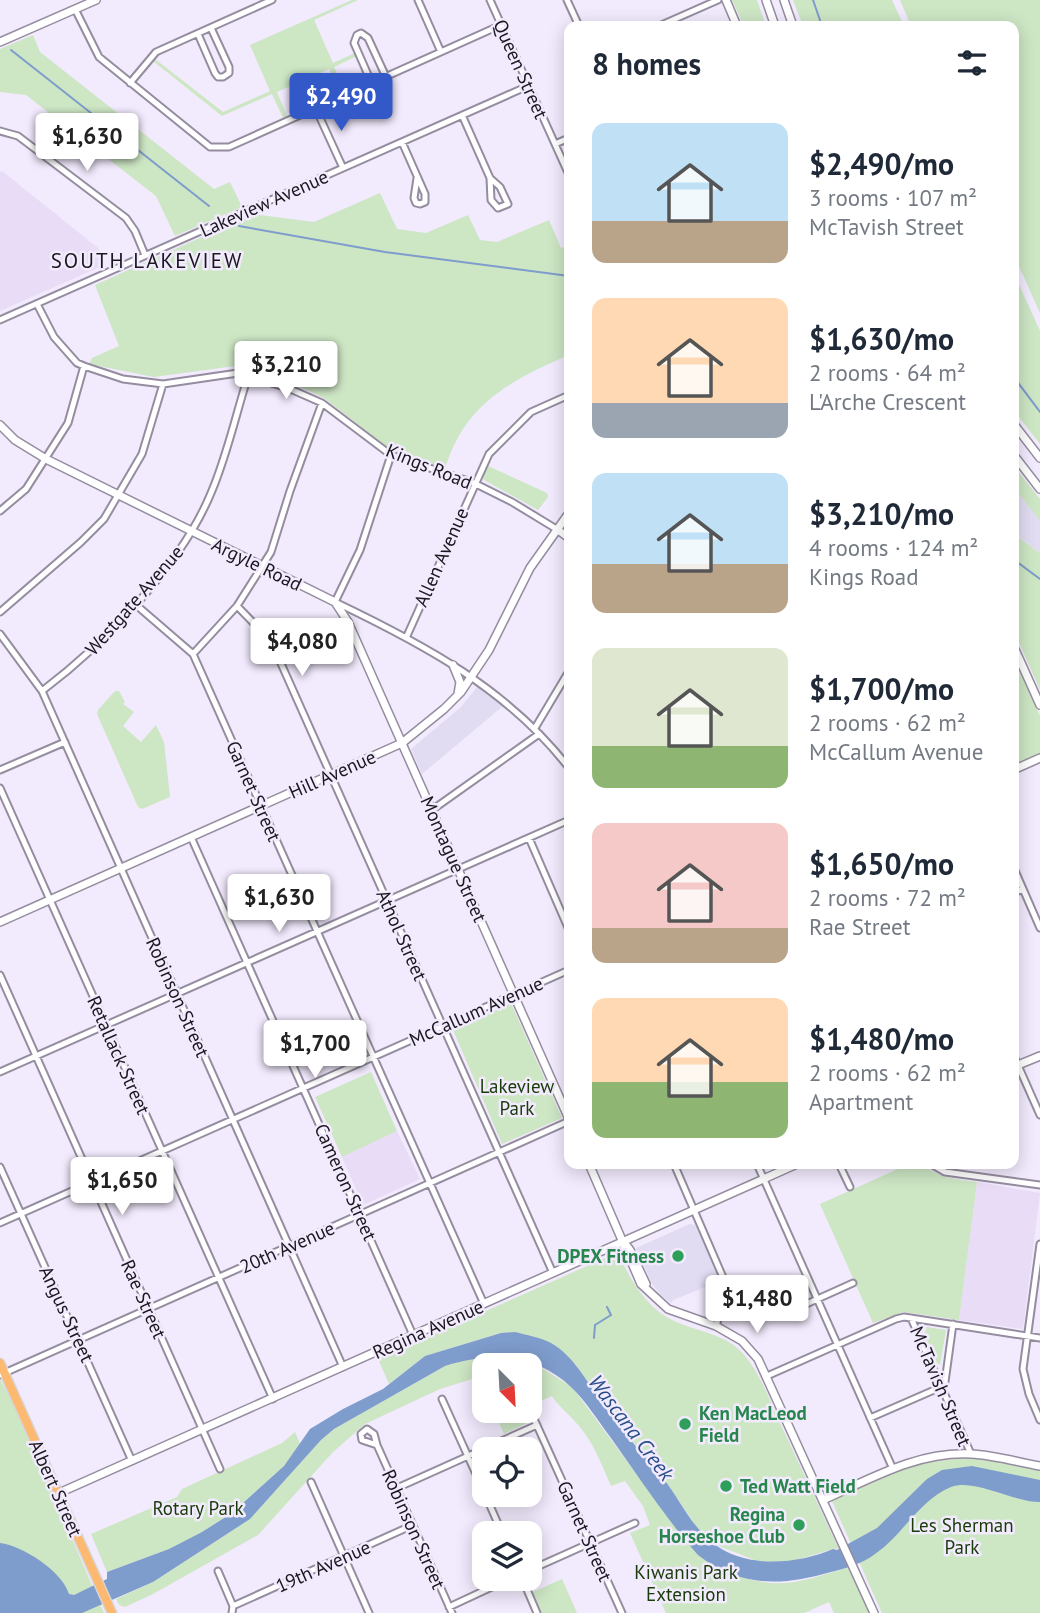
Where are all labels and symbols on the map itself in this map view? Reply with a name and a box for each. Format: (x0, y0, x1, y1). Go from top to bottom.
street label: Queen Street (488, 16, 554, 123)
pin: $2,490 (284, 74, 398, 133)
pin: $1,630 (30, 114, 144, 173)
street label: Lakeview Avenue (196, 164, 332, 242)
district label: SOUTH LAKEVIEW (51, 247, 243, 274)
pin: $3,210 (229, 342, 343, 401)
street label: Kings Road (383, 438, 475, 494)
street label: Allen Avenue (408, 504, 474, 610)
street label: Argyle Road (208, 532, 306, 596)
street label: Westgate Avenue (80, 540, 188, 660)
pin: $4,080 (245, 618, 359, 678)
street label: Garnet Street (221, 737, 287, 846)
street label: Hill Avenue (285, 744, 379, 804)
street label: Montague Street (416, 792, 493, 926)
pin: $1,630 (222, 874, 336, 934)
street label: Athol Street (371, 886, 433, 985)
street label: Robinson Street (141, 933, 215, 1061)
street label: McCallum Avenue (405, 971, 547, 1051)
street label: Retallack Street (82, 992, 156, 1118)
pin: $1,700 (258, 1020, 372, 1080)
park label: Lakeview Park (480, 1074, 554, 1120)
street label: Cameron Street (309, 1120, 383, 1245)
pin: $1,650 (65, 1158, 179, 1217)
street label: 20th Avenue (236, 1215, 338, 1279)
place label: DPEX Fitness (557, 1244, 664, 1268)
marker: DPEX Fitness (670, 1248, 686, 1264)
street label: Rae Street (116, 1256, 172, 1343)
street label: Angus Street (34, 1262, 100, 1366)
pin: $1,480 (700, 1276, 814, 1335)
street label: Regina Avenue (369, 1294, 487, 1364)
street label: McTavish Street (905, 1322, 977, 1450)
north arrow (472, 1353, 542, 1423)
water label: Wascana Creek (583, 1369, 681, 1488)
place label: Ken MacLeod Field (699, 1401, 807, 1447)
marker: Ken MacLeod Field (677, 1416, 693, 1432)
street label: Albert Street (24, 1436, 88, 1541)
street label: Robinson Street (377, 1465, 451, 1593)
place label: Ted Watt Field (740, 1474, 856, 1498)
street label: Garnet Street (552, 1477, 618, 1586)
marker: Ted Watt Field (718, 1478, 734, 1494)
park label: Rotary Park (152, 1496, 244, 1520)
place label: Regina Horseshoe Club (659, 1502, 785, 1548)
park label: Les Sherman Park (910, 1513, 1014, 1559)
marker: Regina Horseshoe Club (791, 1517, 807, 1533)
street label: 19th Avenue (272, 1534, 374, 1598)
park label: Kiwanis Park Extension (634, 1560, 738, 1606)

